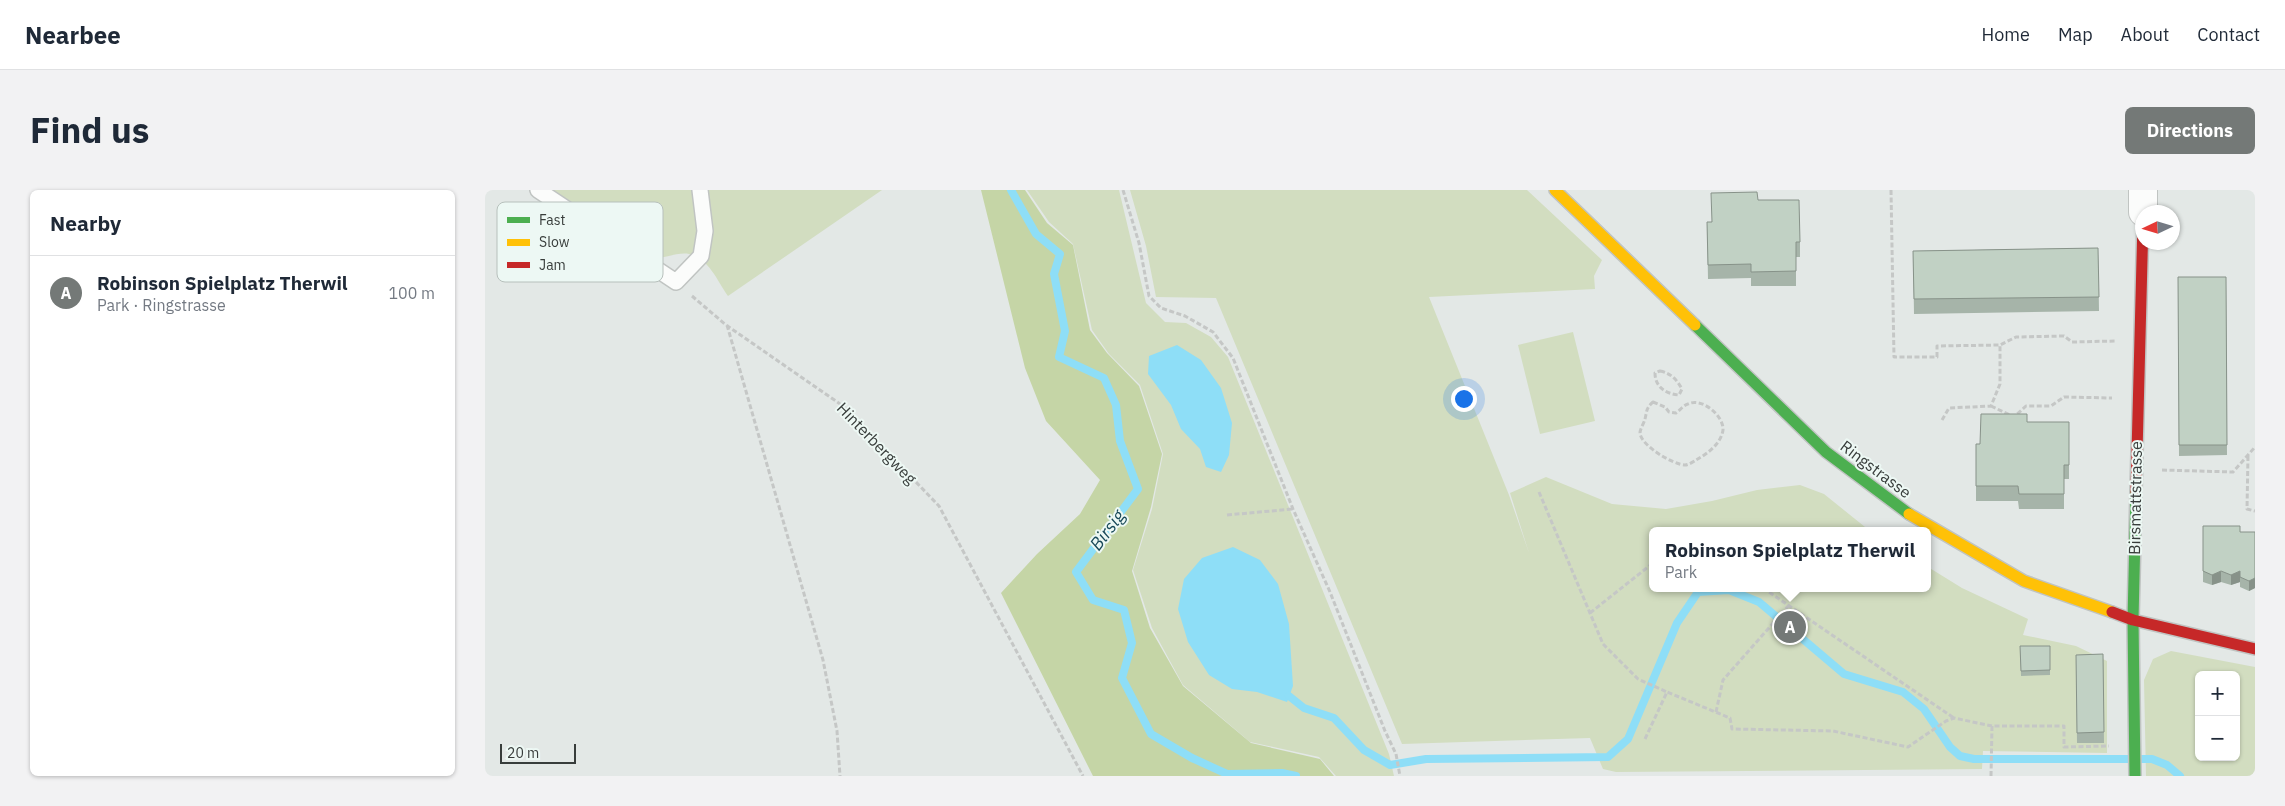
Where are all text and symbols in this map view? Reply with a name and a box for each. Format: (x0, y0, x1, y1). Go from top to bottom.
text: Nearbee (25, 19, 121, 51)
text: Home (1982, 23, 2030, 46)
text: Map (2058, 23, 2093, 46)
text: About (2121, 23, 2169, 46)
text: Contact (2197, 23, 2260, 46)
text: Find us (30, 107, 149, 153)
button: Directions (2125, 107, 2255, 154)
legend (497, 202, 663, 282)
north arrow (2135, 205, 2180, 250)
text: Nearby (50, 209, 121, 237)
text: Fast (539, 211, 565, 229)
text: Slow (539, 233, 570, 251)
text: Jam (539, 256, 566, 274)
text: Robinson Spielplatz Therwil (97, 271, 348, 295)
text: A (61, 283, 71, 303)
text: 100 m (388, 283, 435, 303)
text: Park · Ringstrasse (97, 295, 226, 315)
your location (1451, 386, 1477, 412)
street label: Hinterbergweg (833, 398, 921, 489)
street label: Ringstrasse (1837, 436, 1916, 502)
street label: Birsmattstrasse (2124, 441, 2146, 555)
water label: Birsig (1084, 504, 1130, 555)
popup (1649, 527, 1931, 592)
text: Robinson Spielplatz Therwil (1665, 538, 1915, 562)
text: Park (1665, 562, 1697, 582)
pin: A (1774, 608, 1806, 646)
map controls (2195, 671, 2240, 761)
button: + (2195, 671, 2240, 716)
button: − (2195, 716, 2240, 761)
scale bar (500, 741, 576, 764)
text: 20 m (507, 744, 539, 762)

